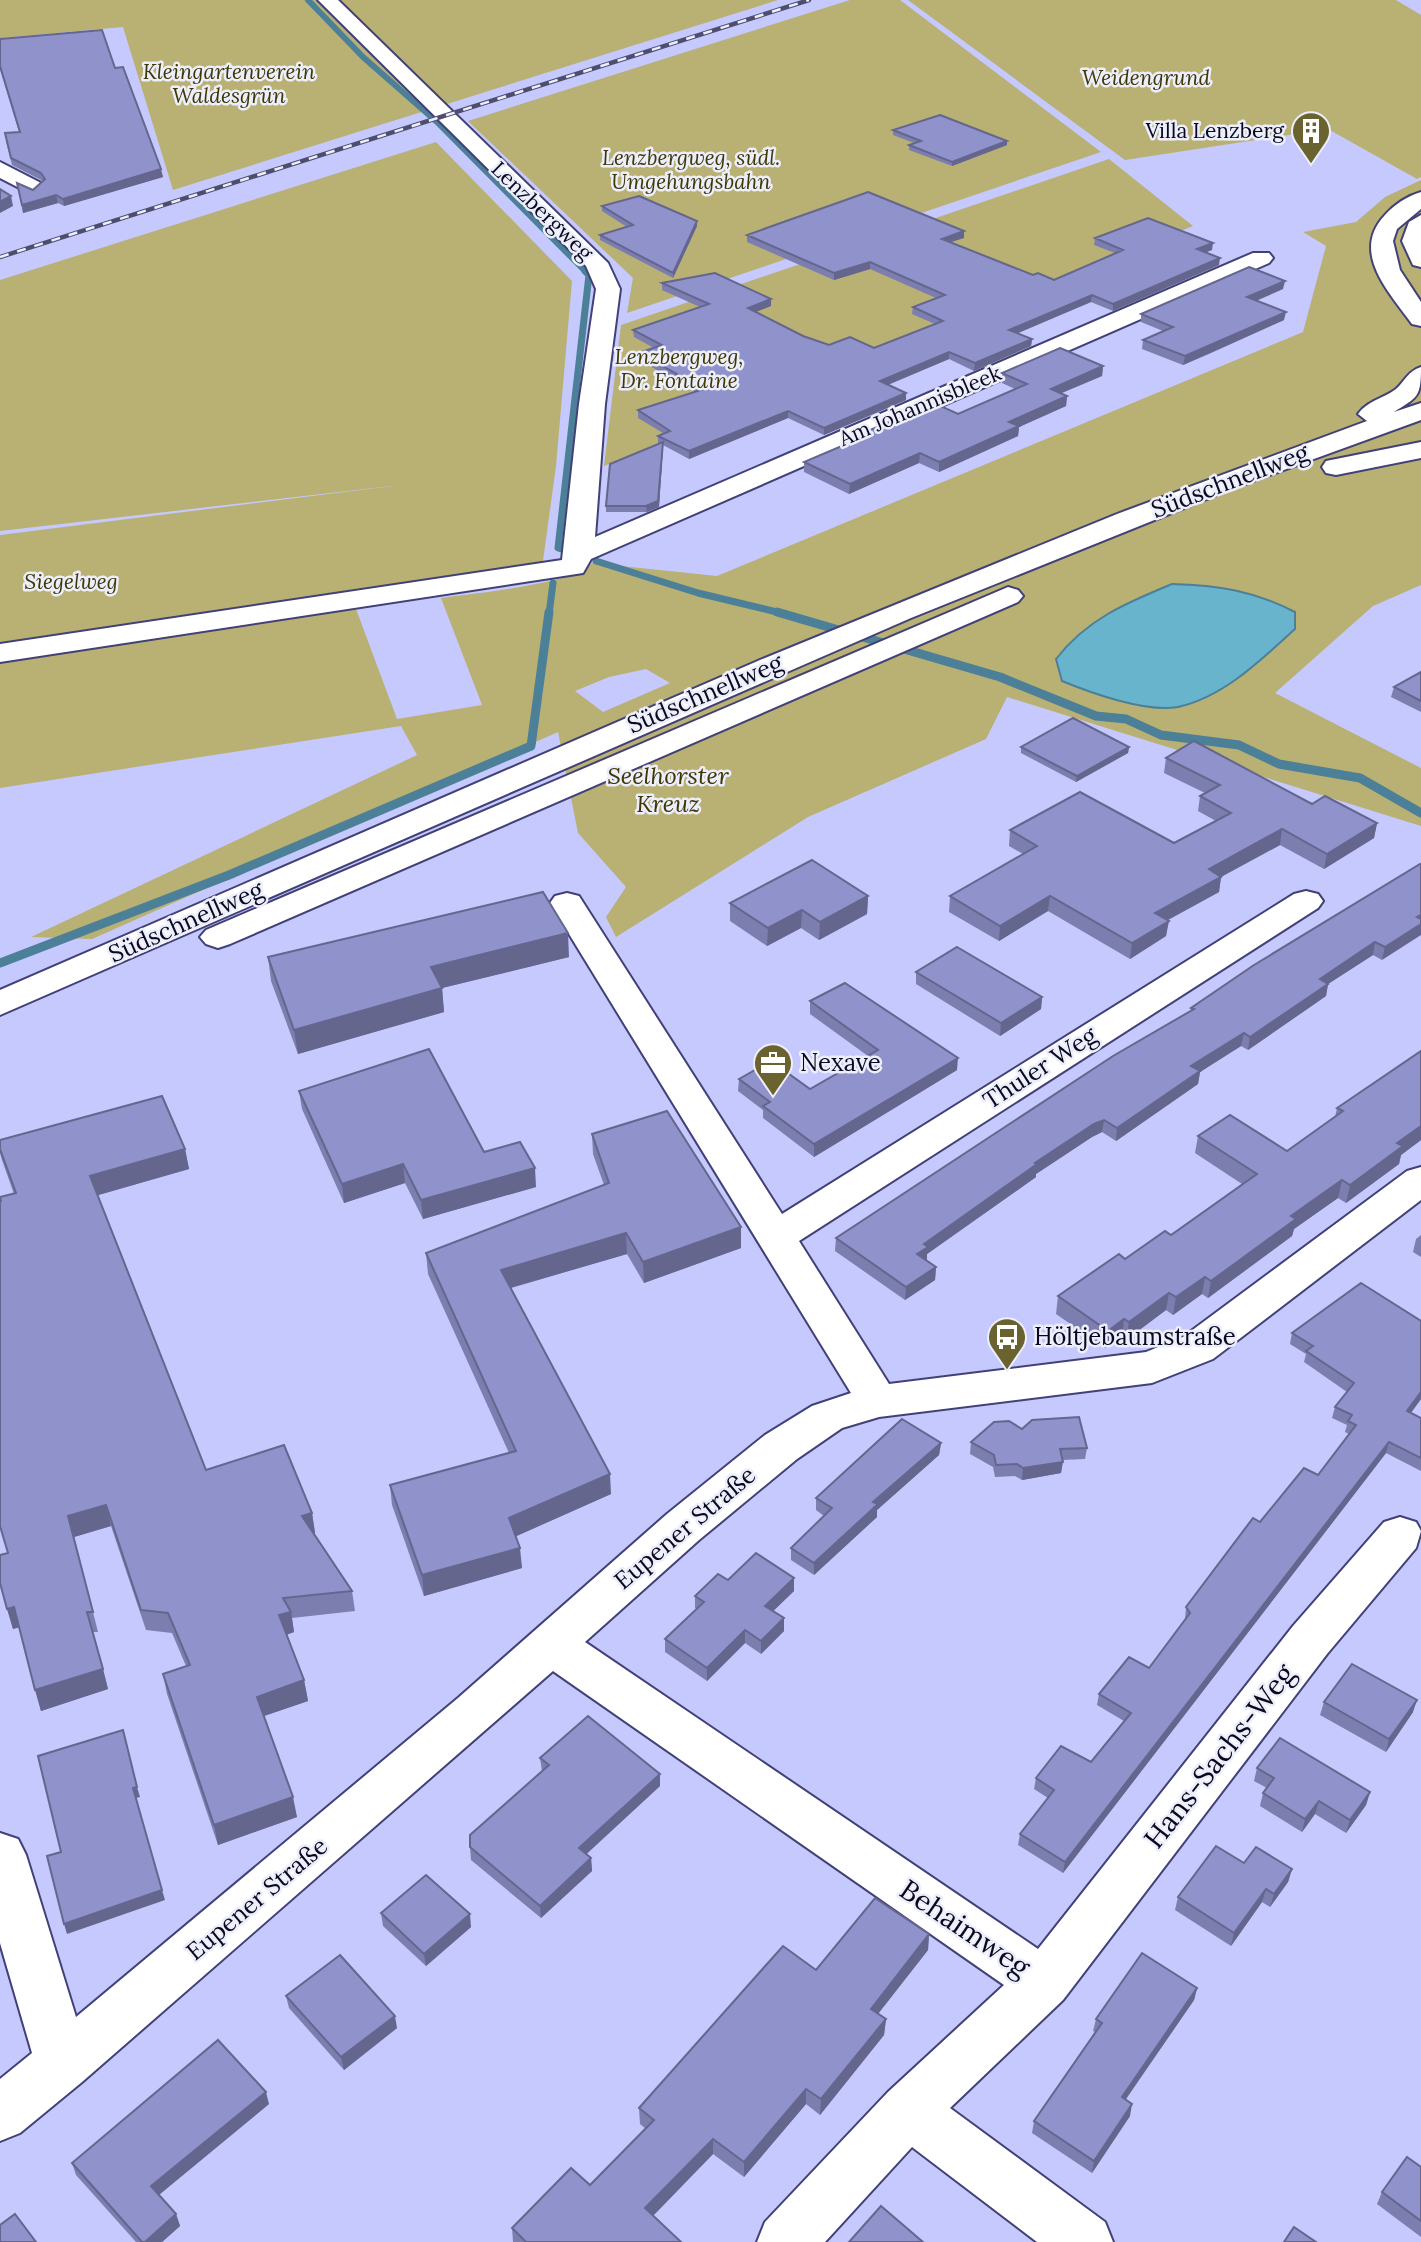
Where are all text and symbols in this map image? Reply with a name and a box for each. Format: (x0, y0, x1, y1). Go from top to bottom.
park label: Kleingartenverein Waldesgrün (143, 58, 315, 109)
park label: Weidengrund (1082, 64, 1211, 91)
building icon: Villa Lenzberg (1290, 110, 1332, 165)
place label: Villa Lenzberg (1145, 117, 1284, 144)
park label: Lenzbergweg, südl. Umgehungsbahn (602, 144, 780, 195)
street label: Lenzbergweg (486, 155, 599, 266)
park label: Lenzbergweg, Dr. Fontaine (615, 343, 743, 394)
street label: Am Johannisbleek (834, 359, 1006, 452)
street label: Südschnellweg (1147, 436, 1314, 525)
park label: Siegelweg (24, 568, 118, 595)
street label: Südschnellweg (622, 647, 788, 740)
park label: Seelhorster Kreuz (607, 760, 729, 819)
street label: Südschnellweg (104, 873, 269, 969)
street label: Thuler Weg (977, 1019, 1103, 1116)
office icon: Nexave (752, 1042, 794, 1097)
place label: Nexave (800, 1047, 881, 1078)
bus stop icon: Höltjebaumstraße (986, 1316, 1028, 1371)
place label: Höltjebaumstraße (1034, 1321, 1236, 1352)
street label: Eupener Straße (608, 1459, 762, 1596)
street label: Hans-Sachs-Weg (1136, 1656, 1303, 1856)
street label: Eupener Straße (180, 1830, 334, 1967)
street label: Behaimweg (893, 1871, 1037, 1985)

